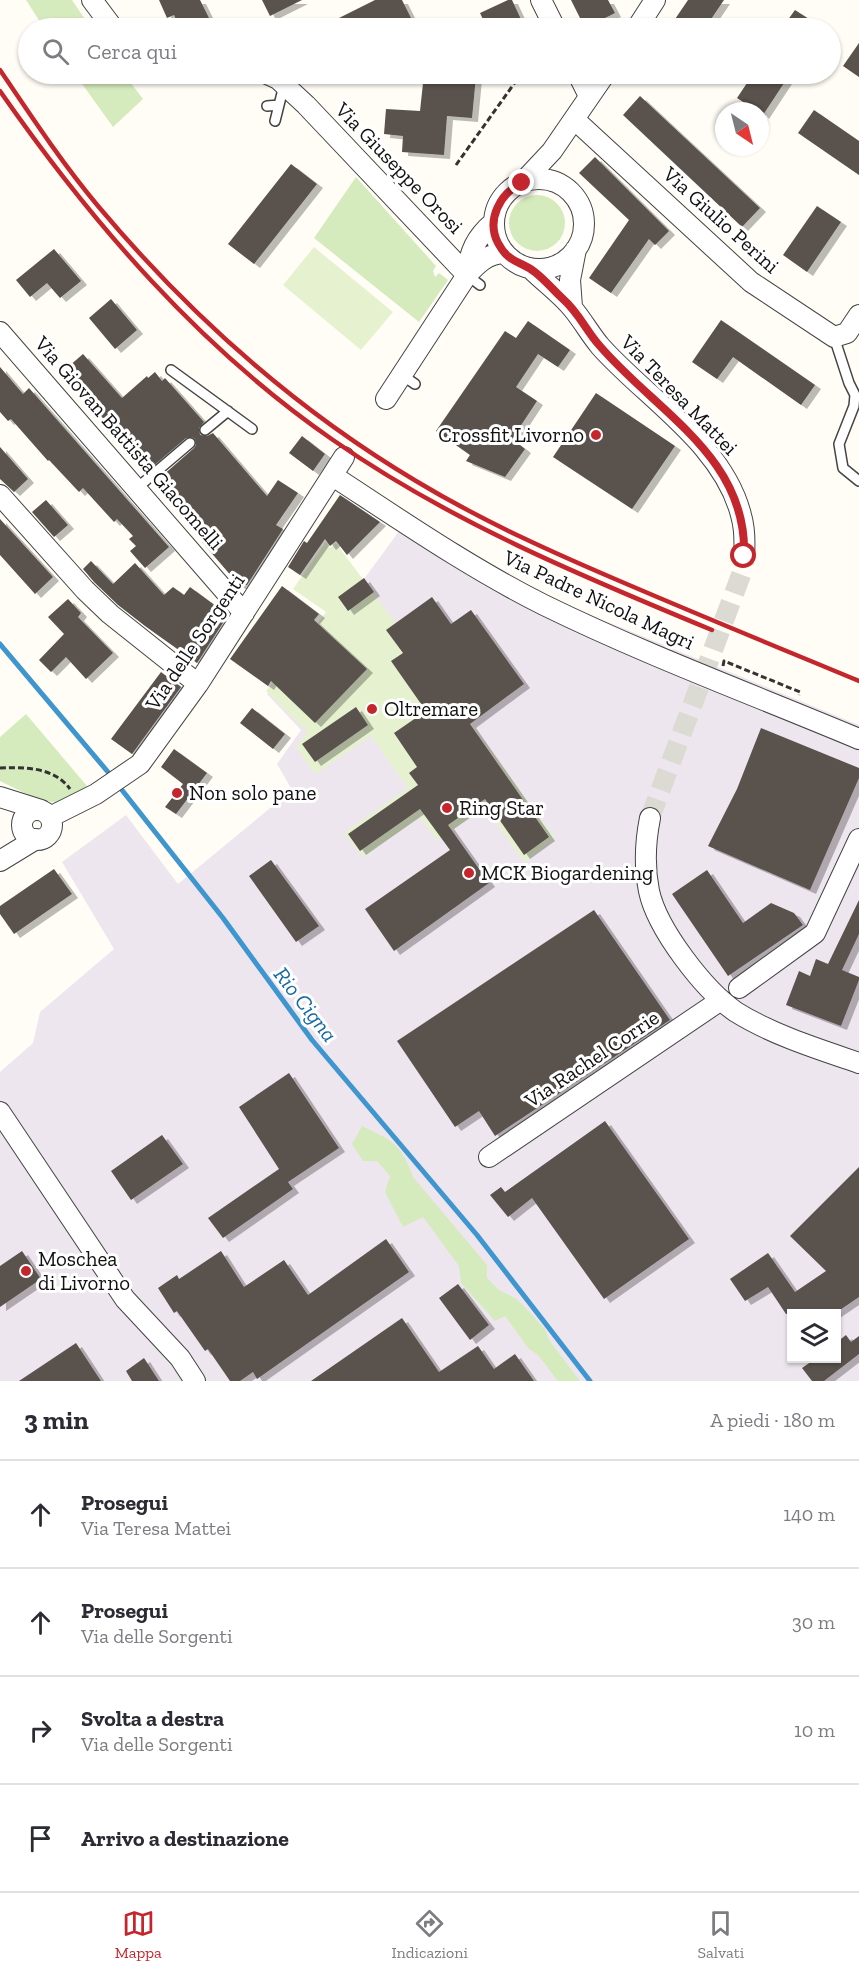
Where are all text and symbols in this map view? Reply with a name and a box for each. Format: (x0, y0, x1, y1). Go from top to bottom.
search box (18, 18, 841, 84)
icon: search (39, 35, 72, 68)
text: Cerca qui (87, 38, 177, 65)
street label: Via Giuseppe Orosi (330, 96, 468, 239)
north arrow (715, 102, 769, 156)
street label: Via Giulio Perini (658, 160, 784, 278)
route end (508, 169, 534, 195)
street label: Via Teresa Mattei (615, 329, 743, 460)
street label: Via Giovan Battista Giacomelli (29, 330, 229, 555)
place label: Crossfit Livorno (438, 422, 584, 447)
marker: Crossfit Livorno (589, 428, 603, 442)
route start (730, 542, 756, 568)
street label: Via Padre Nicola Magri (499, 544, 699, 655)
street label: Via delle Sorgenti (139, 569, 249, 715)
place label: Oltremare (384, 696, 478, 721)
marker: Oltremare (365, 702, 379, 716)
place label: Non solo pane (189, 780, 316, 805)
marker: Non solo pane (170, 786, 184, 800)
place label: Ring Star (459, 795, 544, 820)
marker: Ring Star (440, 801, 454, 815)
place label: MCK Biogardening (481, 860, 654, 885)
marker: MCK Biogardening (462, 866, 476, 880)
water label: Rio Cigna (268, 961, 343, 1047)
street label: Via Rachel Corrie (519, 1004, 664, 1113)
place label: Moschea di Livorno (38, 1246, 130, 1295)
marker: Moschea di Livorno (19, 1264, 33, 1278)
map controls (787, 1309, 841, 1363)
button: layers (787, 1309, 841, 1363)
text: 3 min (24, 1404, 89, 1436)
text: A piedi · 180 m (710, 1408, 835, 1432)
text: Prosegui (81, 1489, 168, 1516)
icon: ahead (24, 1498, 57, 1531)
text: 140 m (783, 1502, 835, 1526)
text: Via Teresa Mattei (81, 1516, 231, 1540)
text: Prosegui (81, 1597, 168, 1624)
icon: ahead (24, 1606, 57, 1639)
text: 30 m (792, 1610, 835, 1634)
text: Via delle Sorgenti (81, 1624, 232, 1648)
text: Svolta a destra (81, 1705, 224, 1732)
icon: right (24, 1714, 57, 1747)
text: 10 m (794, 1718, 835, 1742)
text: Via delle Sorgenti (81, 1732, 232, 1756)
icon: arrive (24, 1822, 57, 1855)
text: Arrivo a destinazione (81, 1825, 289, 1852)
tab: Mappa (115, 1907, 162, 1962)
tab: Indicazioni (391, 1907, 468, 1962)
tab: Salvati (698, 1907, 744, 1962)

